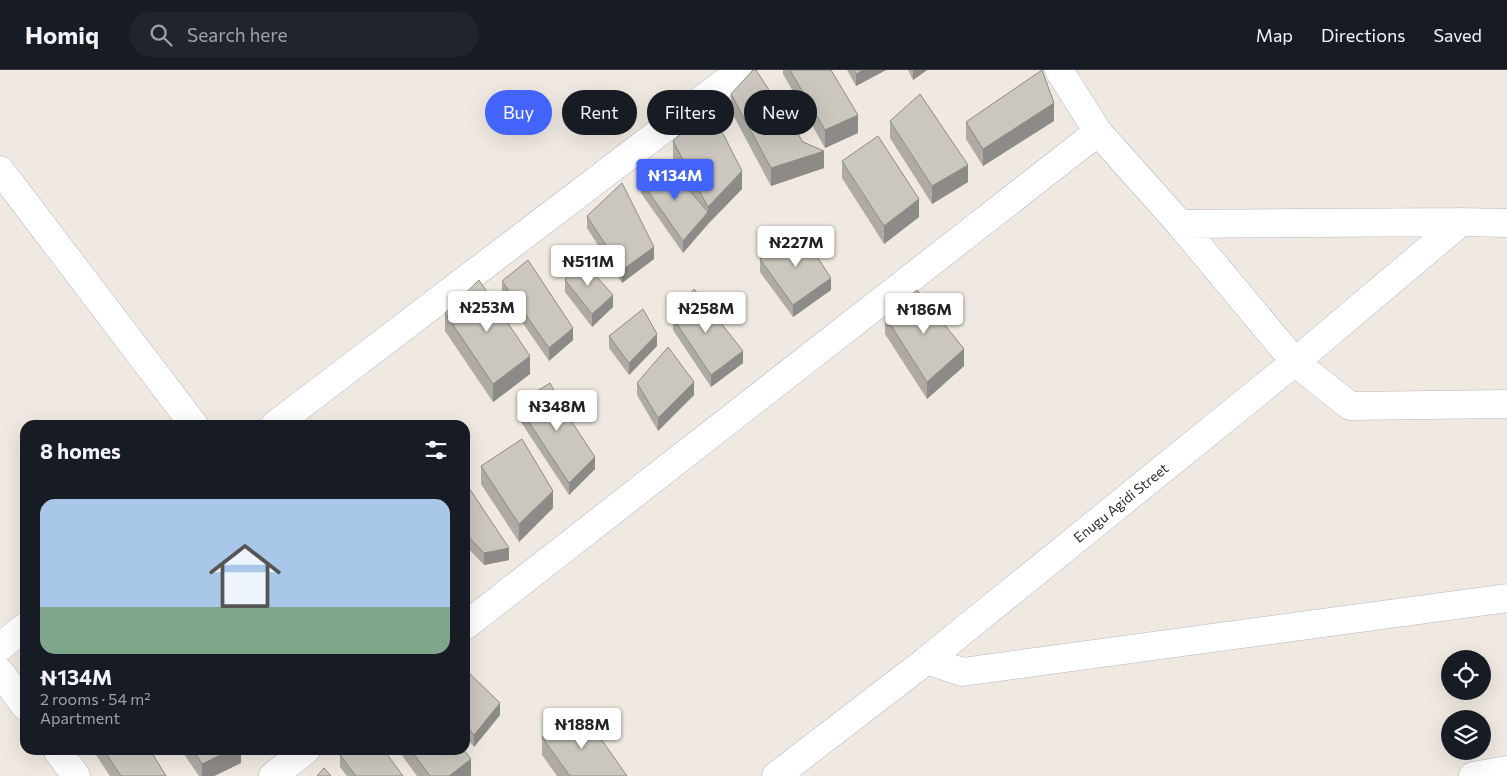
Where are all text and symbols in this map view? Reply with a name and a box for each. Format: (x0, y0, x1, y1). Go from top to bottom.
search box (129, 12, 479, 57)
text: Homiq (25, 20, 99, 49)
icon: search (147, 21, 175, 49)
text: Search here (187, 23, 288, 46)
text: Map (1256, 24, 1293, 46)
text: Directions (1321, 24, 1405, 46)
text: Saved (1433, 24, 1482, 46)
chip: Buy (485, 90, 552, 135)
chip: Rent (562, 90, 637, 135)
chip: Filters (647, 90, 734, 135)
chip: New (744, 90, 817, 135)
pin: ₦134M (640, 158, 710, 201)
text: ₦134M (647, 165, 703, 184)
pin: ₦227M (761, 226, 831, 268)
text: ₦227M (768, 232, 824, 251)
pin: ₦511M (553, 244, 623, 287)
text: ₦511M (562, 251, 614, 270)
pin: ₦253M (452, 290, 522, 333)
pin: ₦258M (671, 292, 741, 334)
pin: ₦186M (889, 292, 959, 335)
text: ₦253M (459, 297, 515, 316)
text: ₦258M (678, 298, 734, 317)
text: ₦186M (896, 299, 952, 318)
pin: ₦348M (522, 390, 592, 432)
text: ₦348M (528, 396, 586, 415)
icon: filters (422, 436, 450, 464)
text: 8 homes (40, 438, 121, 463)
street label: Enugu Agidi Street (1070, 459, 1172, 546)
icon: home (200, 531, 290, 621)
map controls (1441, 650, 1491, 760)
button: locate (1441, 650, 1491, 700)
text: ₦134M (40, 664, 112, 689)
text: 2 rooms · 54 m² (40, 689, 151, 708)
text: Apartment (40, 708, 120, 727)
pin: ₦188M (547, 708, 617, 750)
button: layers (1441, 710, 1491, 760)
text: ₦188M (554, 714, 610, 733)

